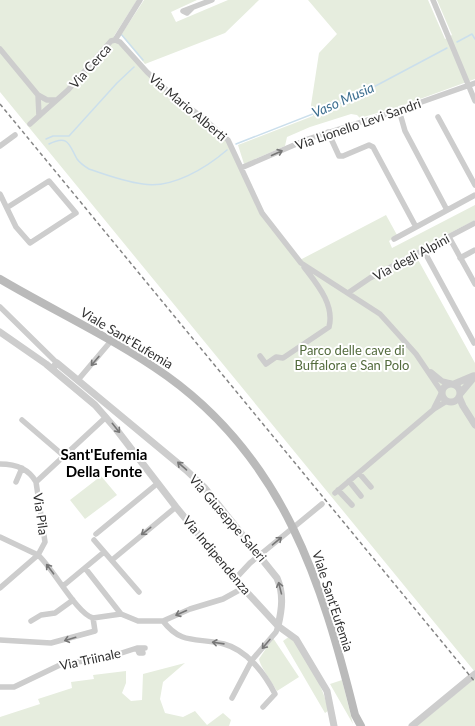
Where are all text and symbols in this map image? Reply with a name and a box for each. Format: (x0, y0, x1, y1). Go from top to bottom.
street label: Via Cerca (66, 40, 114, 92)
street label: Via Mario Alberti (146, 70, 230, 144)
water label: Vaso Musia (309, 78, 377, 121)
street label: Via Lionello Levi Sandri (293, 95, 423, 153)
one-way arrow (271, 148, 283, 156)
street label: Via degli Alpini (370, 230, 452, 284)
street label: Viale Sant'Eufemia (78, 304, 176, 372)
park label: Parco delle cave di Buffalora e San Polo (295, 342, 409, 373)
one-way arrow (90, 355, 99, 366)
one-way arrow (111, 423, 120, 434)
district label: Sant'Eufemia Della Fonte (61, 445, 147, 480)
one-way arrow (176, 462, 187, 471)
street label: Via Giuseppe Saleri (186, 471, 270, 565)
street label: Via Pila (30, 492, 52, 536)
street label: Via Indipendenza (179, 512, 255, 598)
one-way arrow (140, 527, 151, 535)
one-way arrow (271, 537, 282, 546)
street label: Viale Sant'Eufemia (309, 548, 357, 654)
one-way arrow (45, 563, 54, 574)
one-way arrow (276, 581, 284, 594)
one-way arrow (175, 610, 187, 617)
one-way arrow (64, 636, 77, 643)
one-way arrow (262, 638, 271, 649)
one-way arrow (212, 639, 225, 647)
street label: Via Triinale (58, 645, 122, 673)

